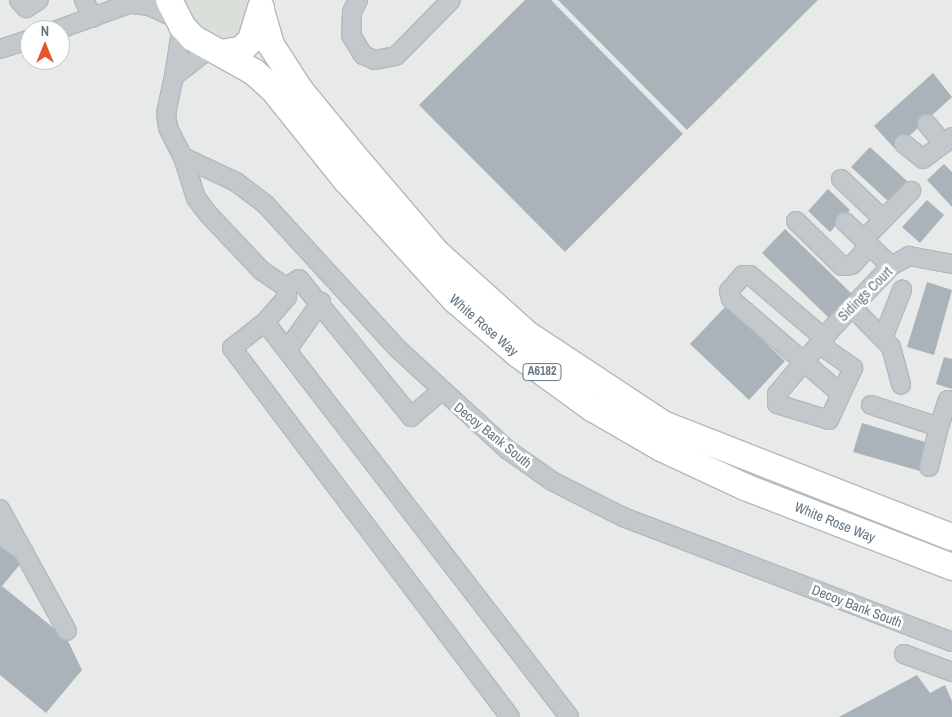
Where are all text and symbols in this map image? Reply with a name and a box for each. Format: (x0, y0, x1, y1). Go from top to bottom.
north arrow (20, 20, 70, 70)
text: N (41, 22, 49, 40)
street label: Sidings Court (834, 263, 896, 325)
street label: White Rose Way (446, 291, 522, 359)
road number: A6182 (522, 362, 562, 382)
street label: Decoy Bank South (451, 399, 535, 471)
street label: White Rose Way (792, 498, 878, 546)
street label: Decoy Bank South (810, 581, 904, 631)

